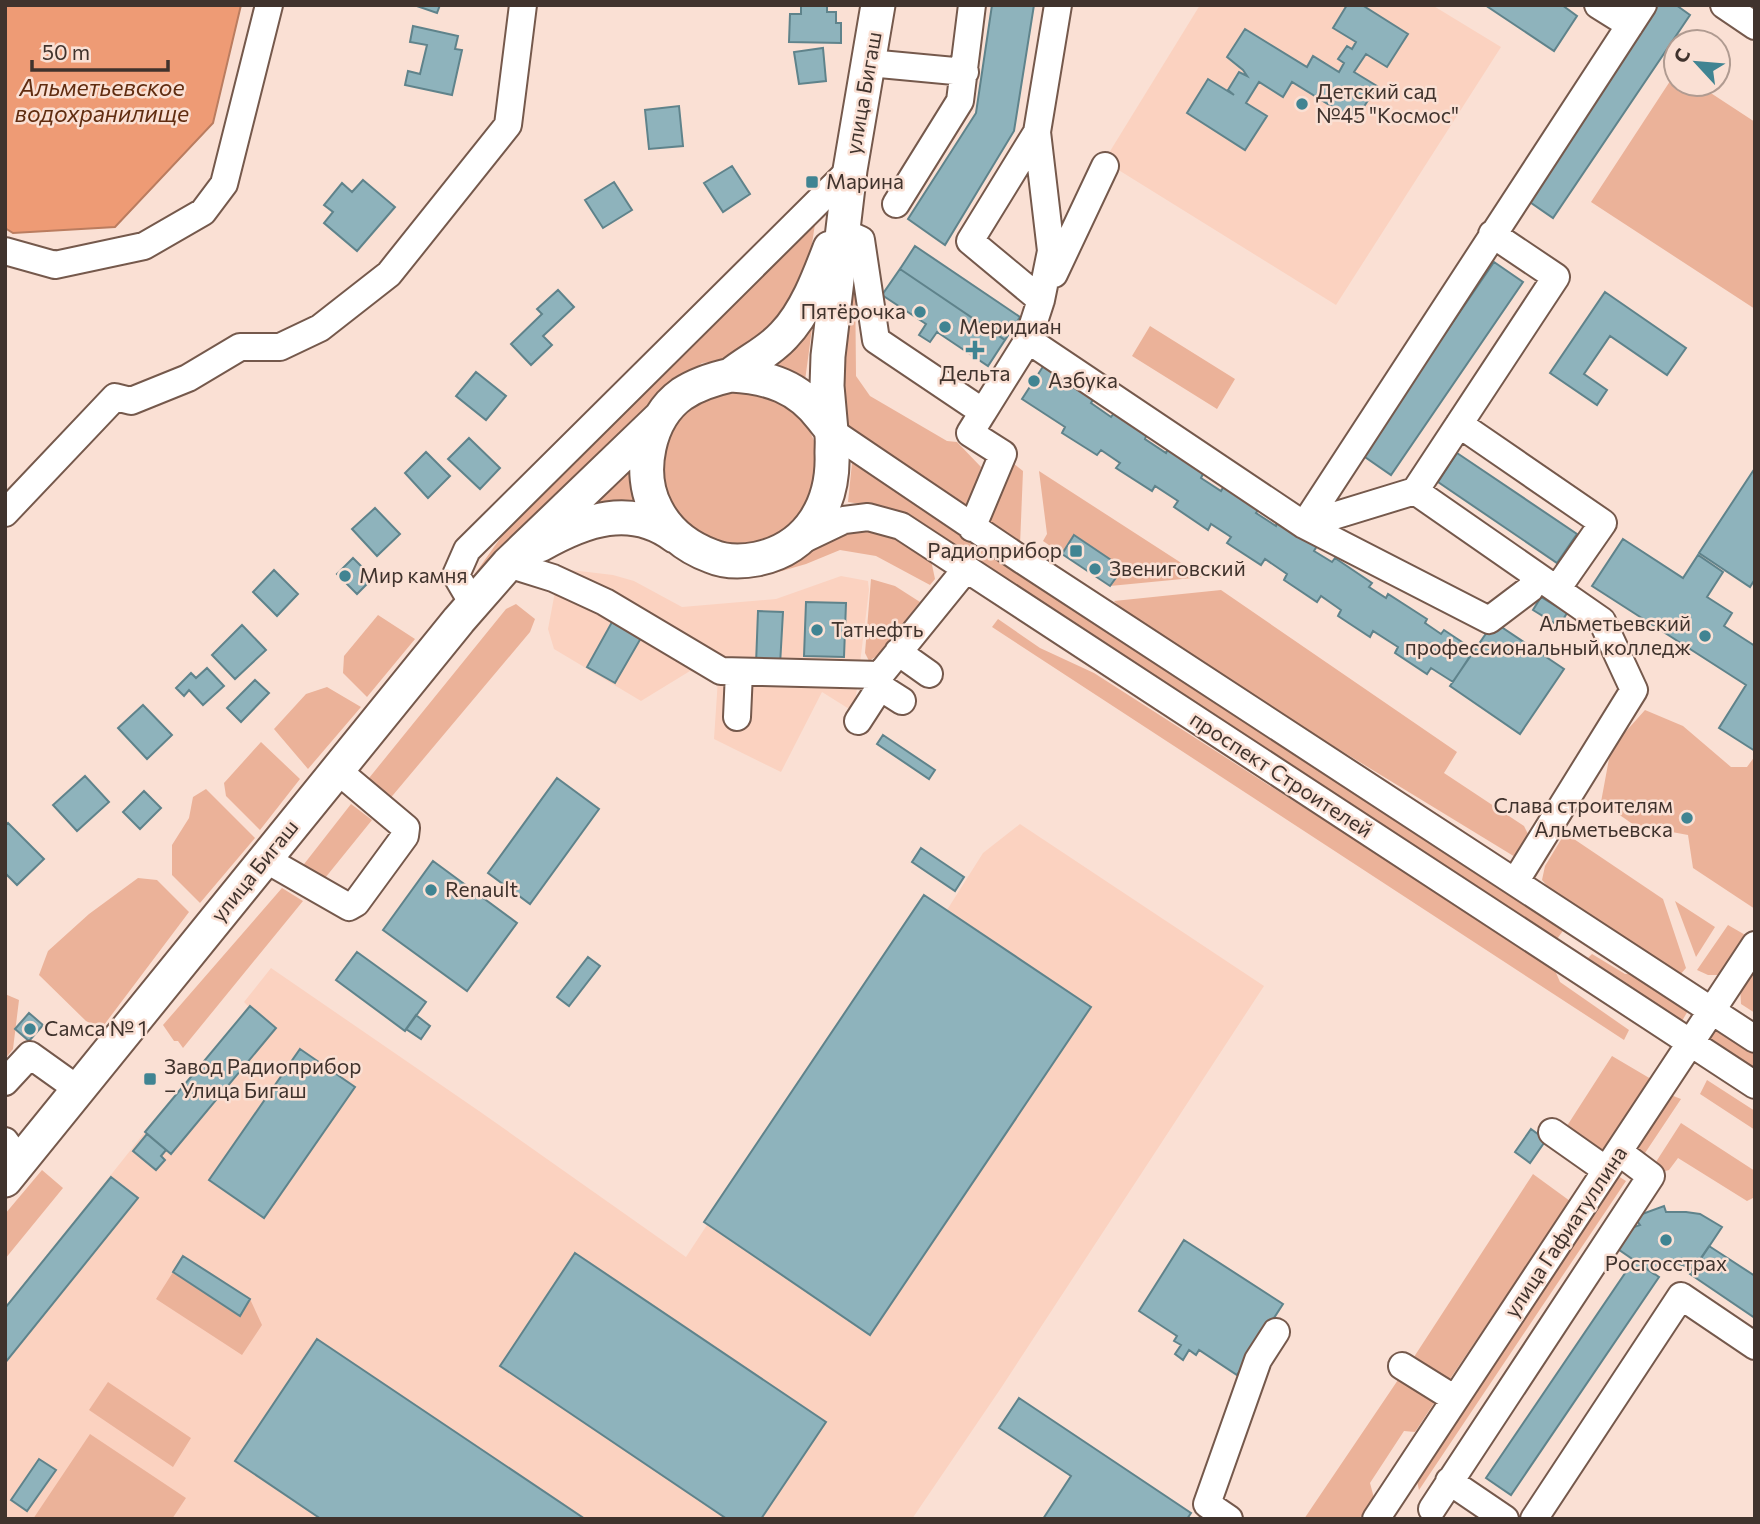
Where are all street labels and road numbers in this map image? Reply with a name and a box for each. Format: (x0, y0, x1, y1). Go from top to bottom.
street label: улица Бигаш (839, 29, 886, 156)
street label: проспект Строителей (1186, 705, 1378, 842)
street label: улица Бигаш (205, 814, 303, 926)
street label: улица Гафиатуллина (1498, 1141, 1631, 1322)

